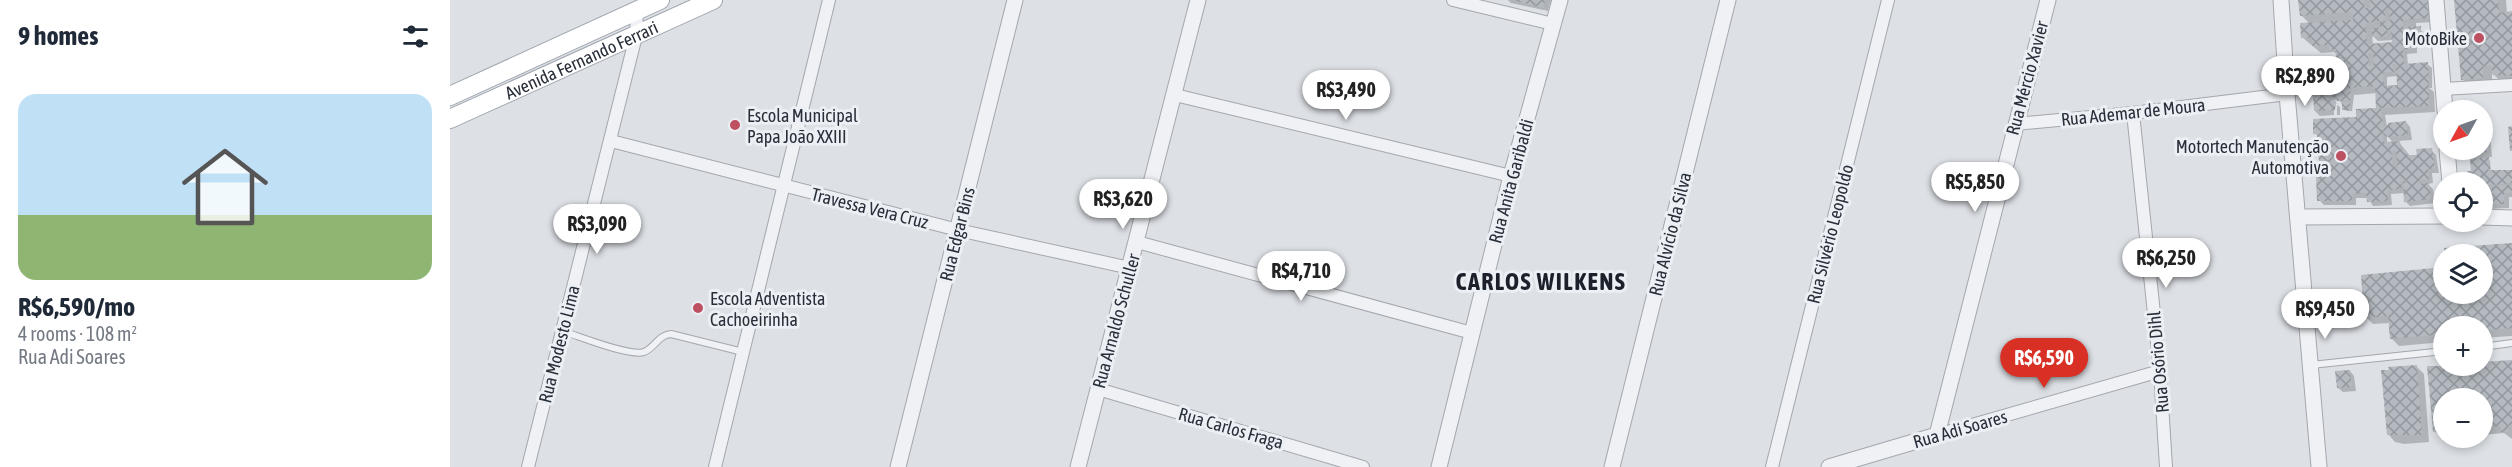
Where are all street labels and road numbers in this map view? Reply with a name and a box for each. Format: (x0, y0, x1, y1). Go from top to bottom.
street label: Avenida Fernando Ferrari (501, 16, 661, 103)
street label: Rua Mércio Xavier (2002, 18, 2053, 137)
street label: Rua Ademar de Moura (2060, 94, 2206, 130)
street label: Rua Anita Garibaldi (1484, 117, 1538, 245)
street label: Rua Silvério Leopoldo (1803, 162, 1857, 306)
street label: Rua Alvício da Silva (1645, 170, 1695, 298)
street label: Travessa Vera Cruz (809, 183, 931, 233)
street label: Rua Edgar Bins (935, 185, 979, 283)
street label: Rua Arnaldo Schuller (1088, 251, 1144, 391)
street label: Rua Modesto Lima (534, 283, 584, 405)
street label: Rua Osório Dihl (2143, 310, 2173, 414)
street label: Rua Carlos Fraga (1176, 403, 1286, 453)
street label: Rua Adi Soares (1911, 406, 2009, 452)

